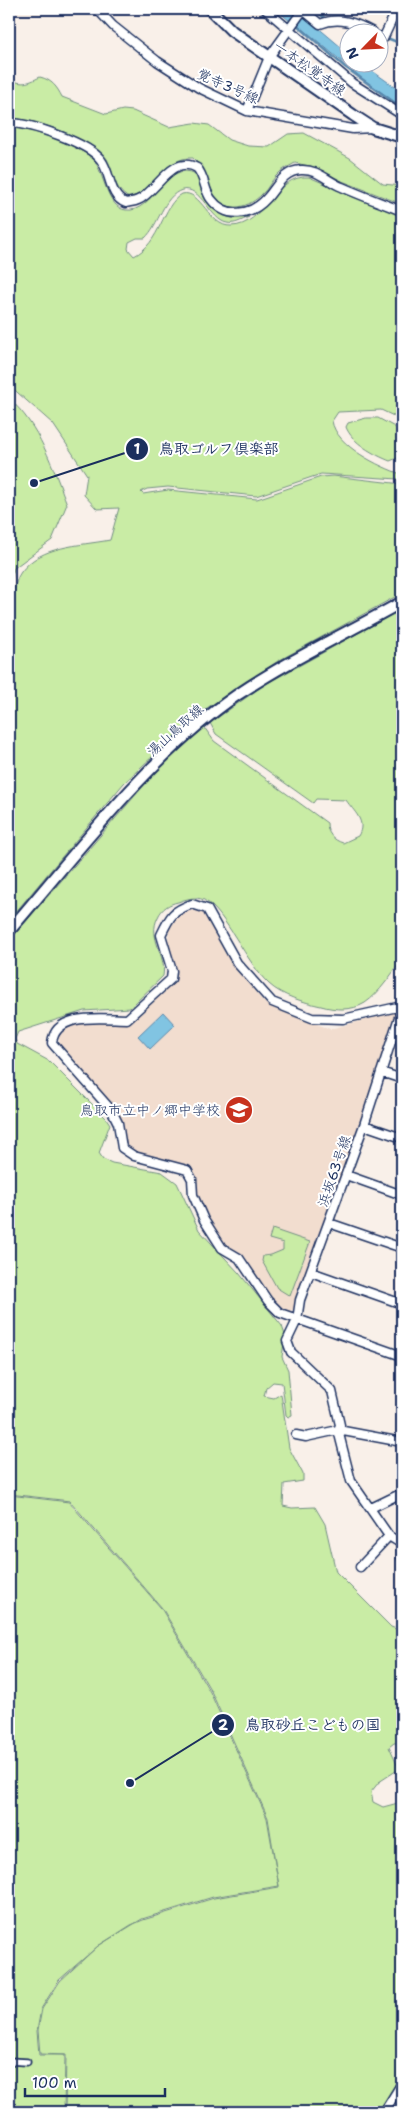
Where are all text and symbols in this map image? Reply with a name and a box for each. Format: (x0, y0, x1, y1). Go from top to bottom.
north arrow (338, 22, 388, 72)
street label: 一本松覚寺線 (270, 37, 350, 99)
text: N (342, 45, 363, 62)
street label: 覚寺3号線 (194, 64, 262, 108)
callout: 鳥取ゴルフ倶楽部 (124, 434, 289, 464)
text: 1 (134, 439, 141, 459)
text: 鳥取ゴルフ倶楽部 (159, 439, 279, 459)
street label: 湯山鳥取線 (143, 700, 207, 760)
school or university icon: 鳥取市立中ノ郷中学校 (224, 1095, 254, 1125)
place label: 鳥取市立中ノ郷中学校 (80, 1101, 220, 1119)
street label: 浜坂63号線 (313, 1133, 355, 1209)
callout: 鳥取砂丘こどもの国 (210, 1710, 390, 1740)
text: 2 (218, 1715, 229, 1735)
text: 鳥取砂丘こどもの国 (245, 1715, 381, 1735)
scale bar (25, 2066, 165, 2098)
text: 100 m (32, 2073, 77, 2093)

